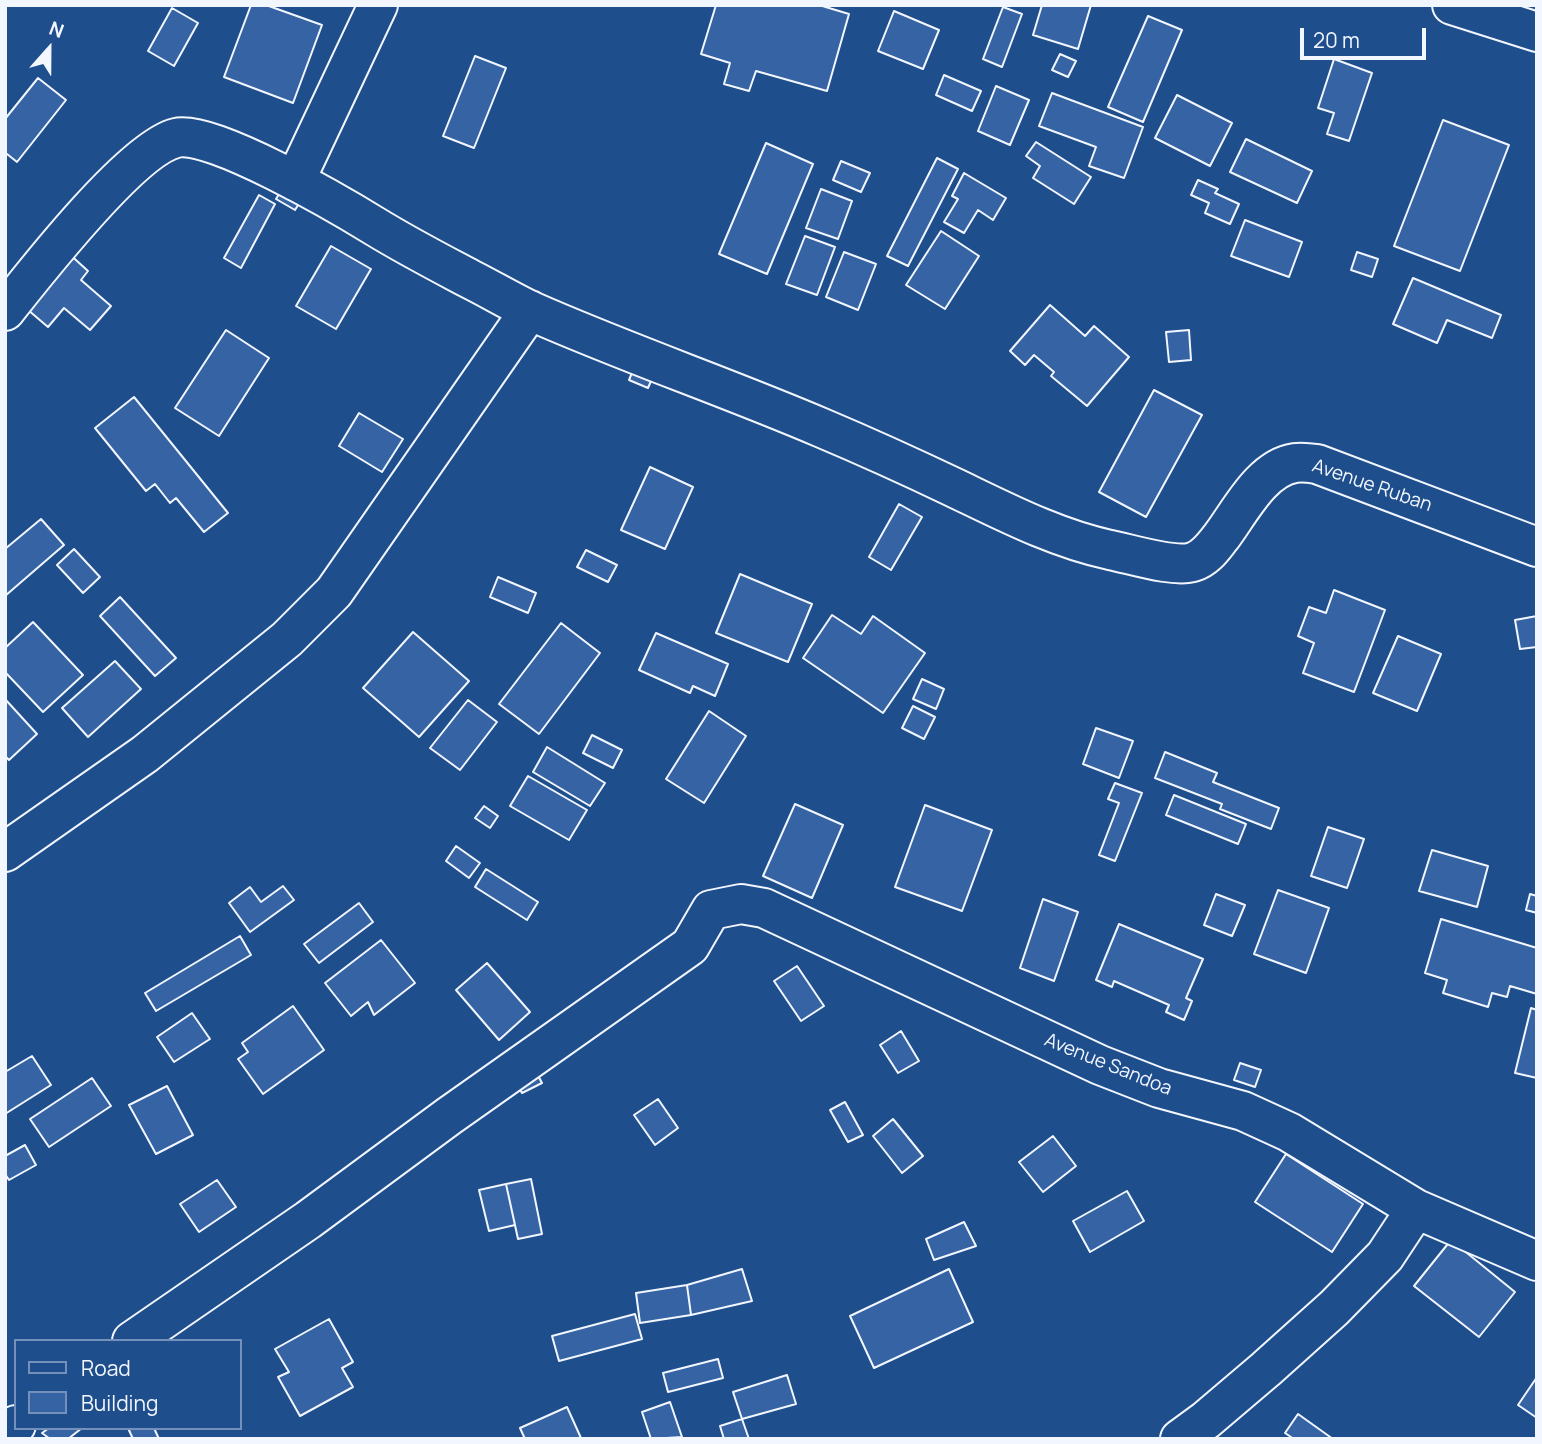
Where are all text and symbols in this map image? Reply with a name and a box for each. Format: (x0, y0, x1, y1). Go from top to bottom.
north arrow (14, 14, 84, 84)
scale bar (1304, 14, 1430, 58)
text: N (45, 15, 68, 44)
text: 20 m (1313, 26, 1360, 54)
street label: Avenue Ruban (1309, 455, 1435, 517)
street label: Avenue Sandoa (1041, 1029, 1175, 1101)
legend (14, 1339, 242, 1430)
text: Road (81, 1354, 131, 1382)
text: Building (81, 1389, 158, 1417)

